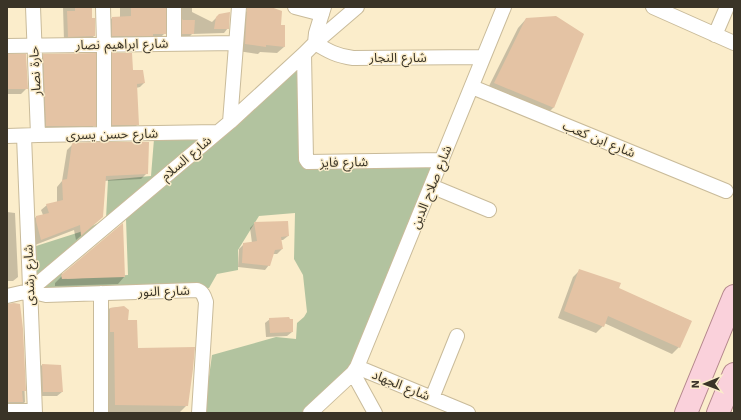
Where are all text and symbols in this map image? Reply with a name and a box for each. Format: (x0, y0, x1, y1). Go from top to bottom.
street label: شارع ابراهيم نصار (75, 36, 169, 55)
street label: حارة نصار (26, 45, 44, 97)
street label: شارع النجار (368, 50, 427, 68)
street label: شارع ابن كعب (560, 118, 637, 163)
street label: شارع حسن يسرى (66, 126, 158, 145)
street label: شارع السلام (158, 133, 216, 186)
street label: شارع صلاح الدين (407, 143, 457, 232)
street label: شارع فايز (319, 154, 368, 173)
street label: شارع رشدى (20, 244, 41, 306)
street label: شارع النور (137, 283, 190, 302)
north arrow (685, 364, 725, 404)
street label: شارع الجهاد (369, 367, 432, 406)
text: N (689, 380, 702, 388)

